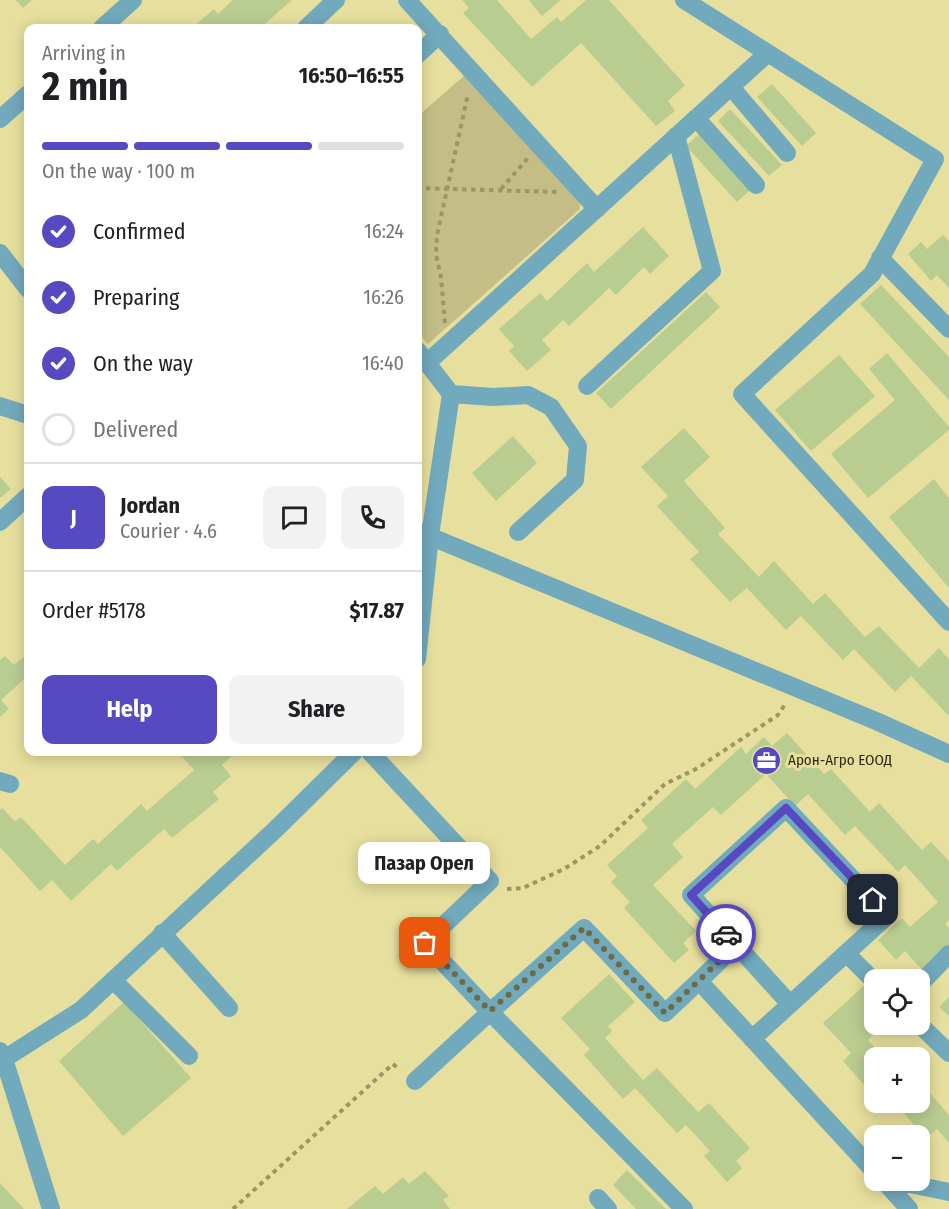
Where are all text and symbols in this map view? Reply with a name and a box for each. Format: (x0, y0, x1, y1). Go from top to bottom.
text: Arriving in (42, 41, 126, 65)
text: 16:50–16:55 (299, 62, 404, 89)
text: 2 min (42, 64, 128, 110)
text: On the way · 100 m (42, 159, 195, 183)
icon: check (42, 215, 75, 248)
text: Confirmed (93, 218, 186, 245)
text: 16:24 (364, 219, 404, 243)
icon: check (42, 281, 75, 314)
text: Preparing (93, 284, 179, 311)
text: 16:26 (363, 285, 404, 309)
icon: check (42, 347, 75, 380)
text: On the way (93, 350, 193, 377)
text: 16:40 (362, 351, 404, 375)
text: Delivered (93, 416, 178, 443)
button: chat (263, 486, 326, 549)
button: phone (341, 486, 404, 549)
text: Jordan (120, 492, 180, 519)
text: J (70, 504, 77, 531)
text: Courier · 4.6 (120, 519, 217, 543)
text: Order #5178 (42, 597, 146, 624)
text: $17.87 (349, 597, 404, 624)
button: Help (42, 675, 217, 744)
button: Share (229, 675, 404, 744)
office icon: Арон-Агро ЕООД (751, 744, 783, 776)
place label: Арон-Агро ЕООД (788, 751, 892, 769)
callout: Пазар Орел (359, 841, 491, 883)
text: Пазар Орел (374, 851, 474, 875)
pin (847, 874, 898, 925)
icon: home (856, 883, 889, 916)
courier (696, 904, 756, 964)
pin (399, 917, 450, 968)
icon: car (710, 918, 743, 951)
icon: bag (408, 926, 441, 959)
map controls (864, 969, 930, 1191)
button: locate (864, 969, 930, 1035)
button: + (864, 1047, 930, 1113)
button: − (864, 1125, 930, 1191)

